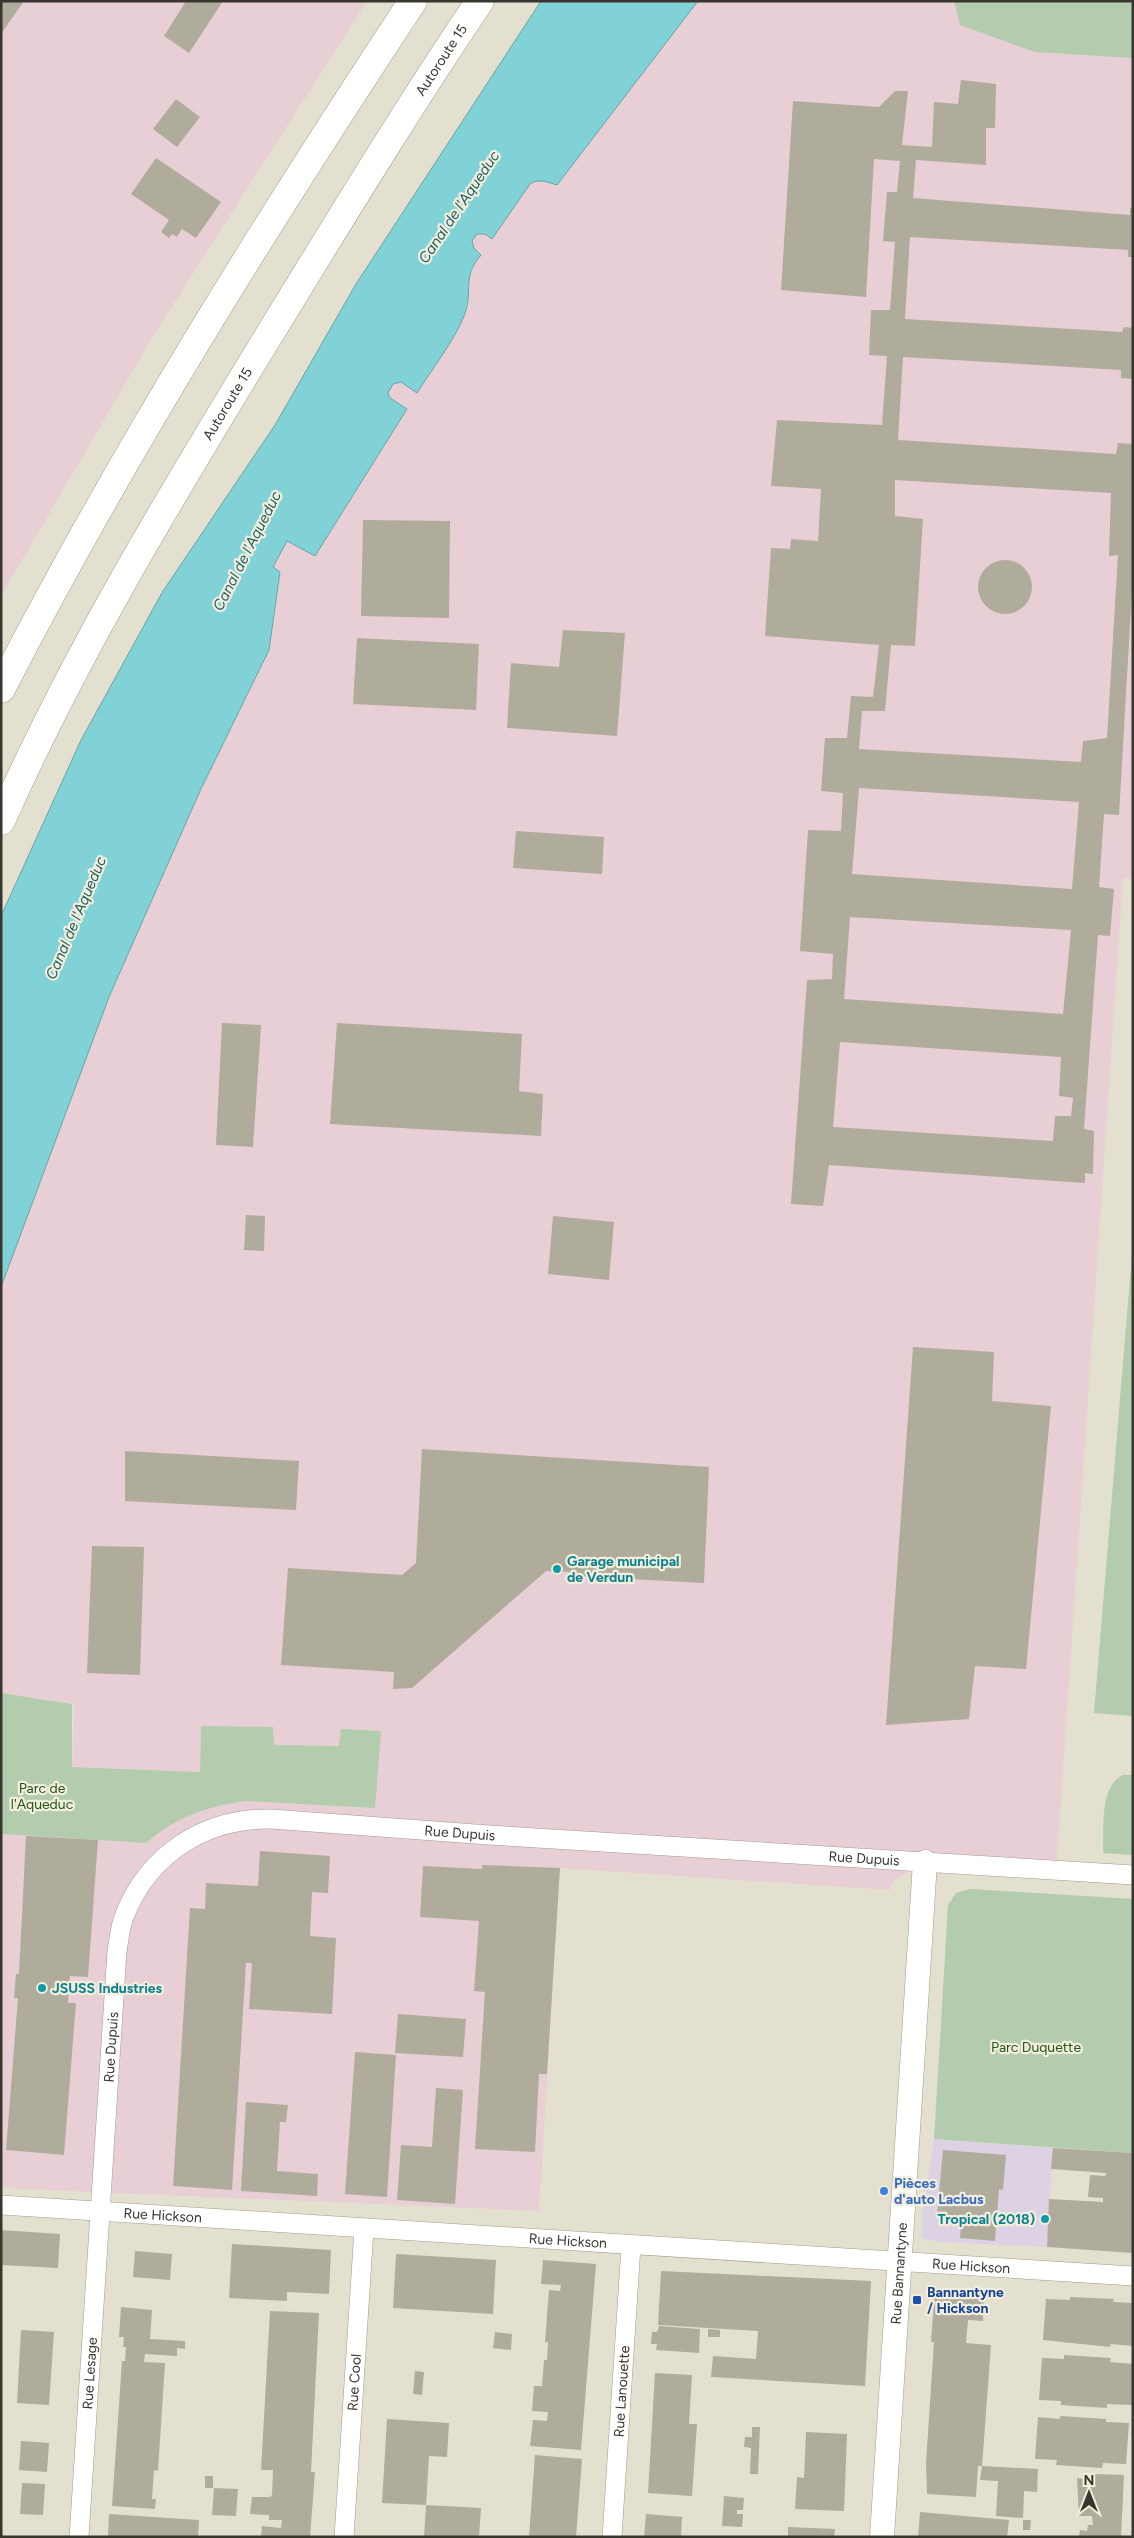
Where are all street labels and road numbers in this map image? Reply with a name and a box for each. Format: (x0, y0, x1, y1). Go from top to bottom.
street label: Autoroute 15 (412, 21, 471, 99)
street label: Autoroute 15 (199, 364, 256, 443)
street label: Rue Dupuis (424, 1822, 496, 1844)
street label: Rue Dupuis (828, 1848, 900, 1869)
street label: Rue Dupuis (100, 2011, 122, 2083)
street label: Rue Hickson (123, 2204, 202, 2226)
street label: Rue Bannantyne (887, 2222, 911, 2325)
street label: Rue Hickson (528, 2230, 608, 2252)
street label: Rue Hickson (931, 2255, 1011, 2277)
street label: Rue Lesage (79, 2336, 100, 2410)
street label: Rue Lanouette (610, 2345, 633, 2438)
street label: Rue Cool (344, 2353, 364, 2411)

